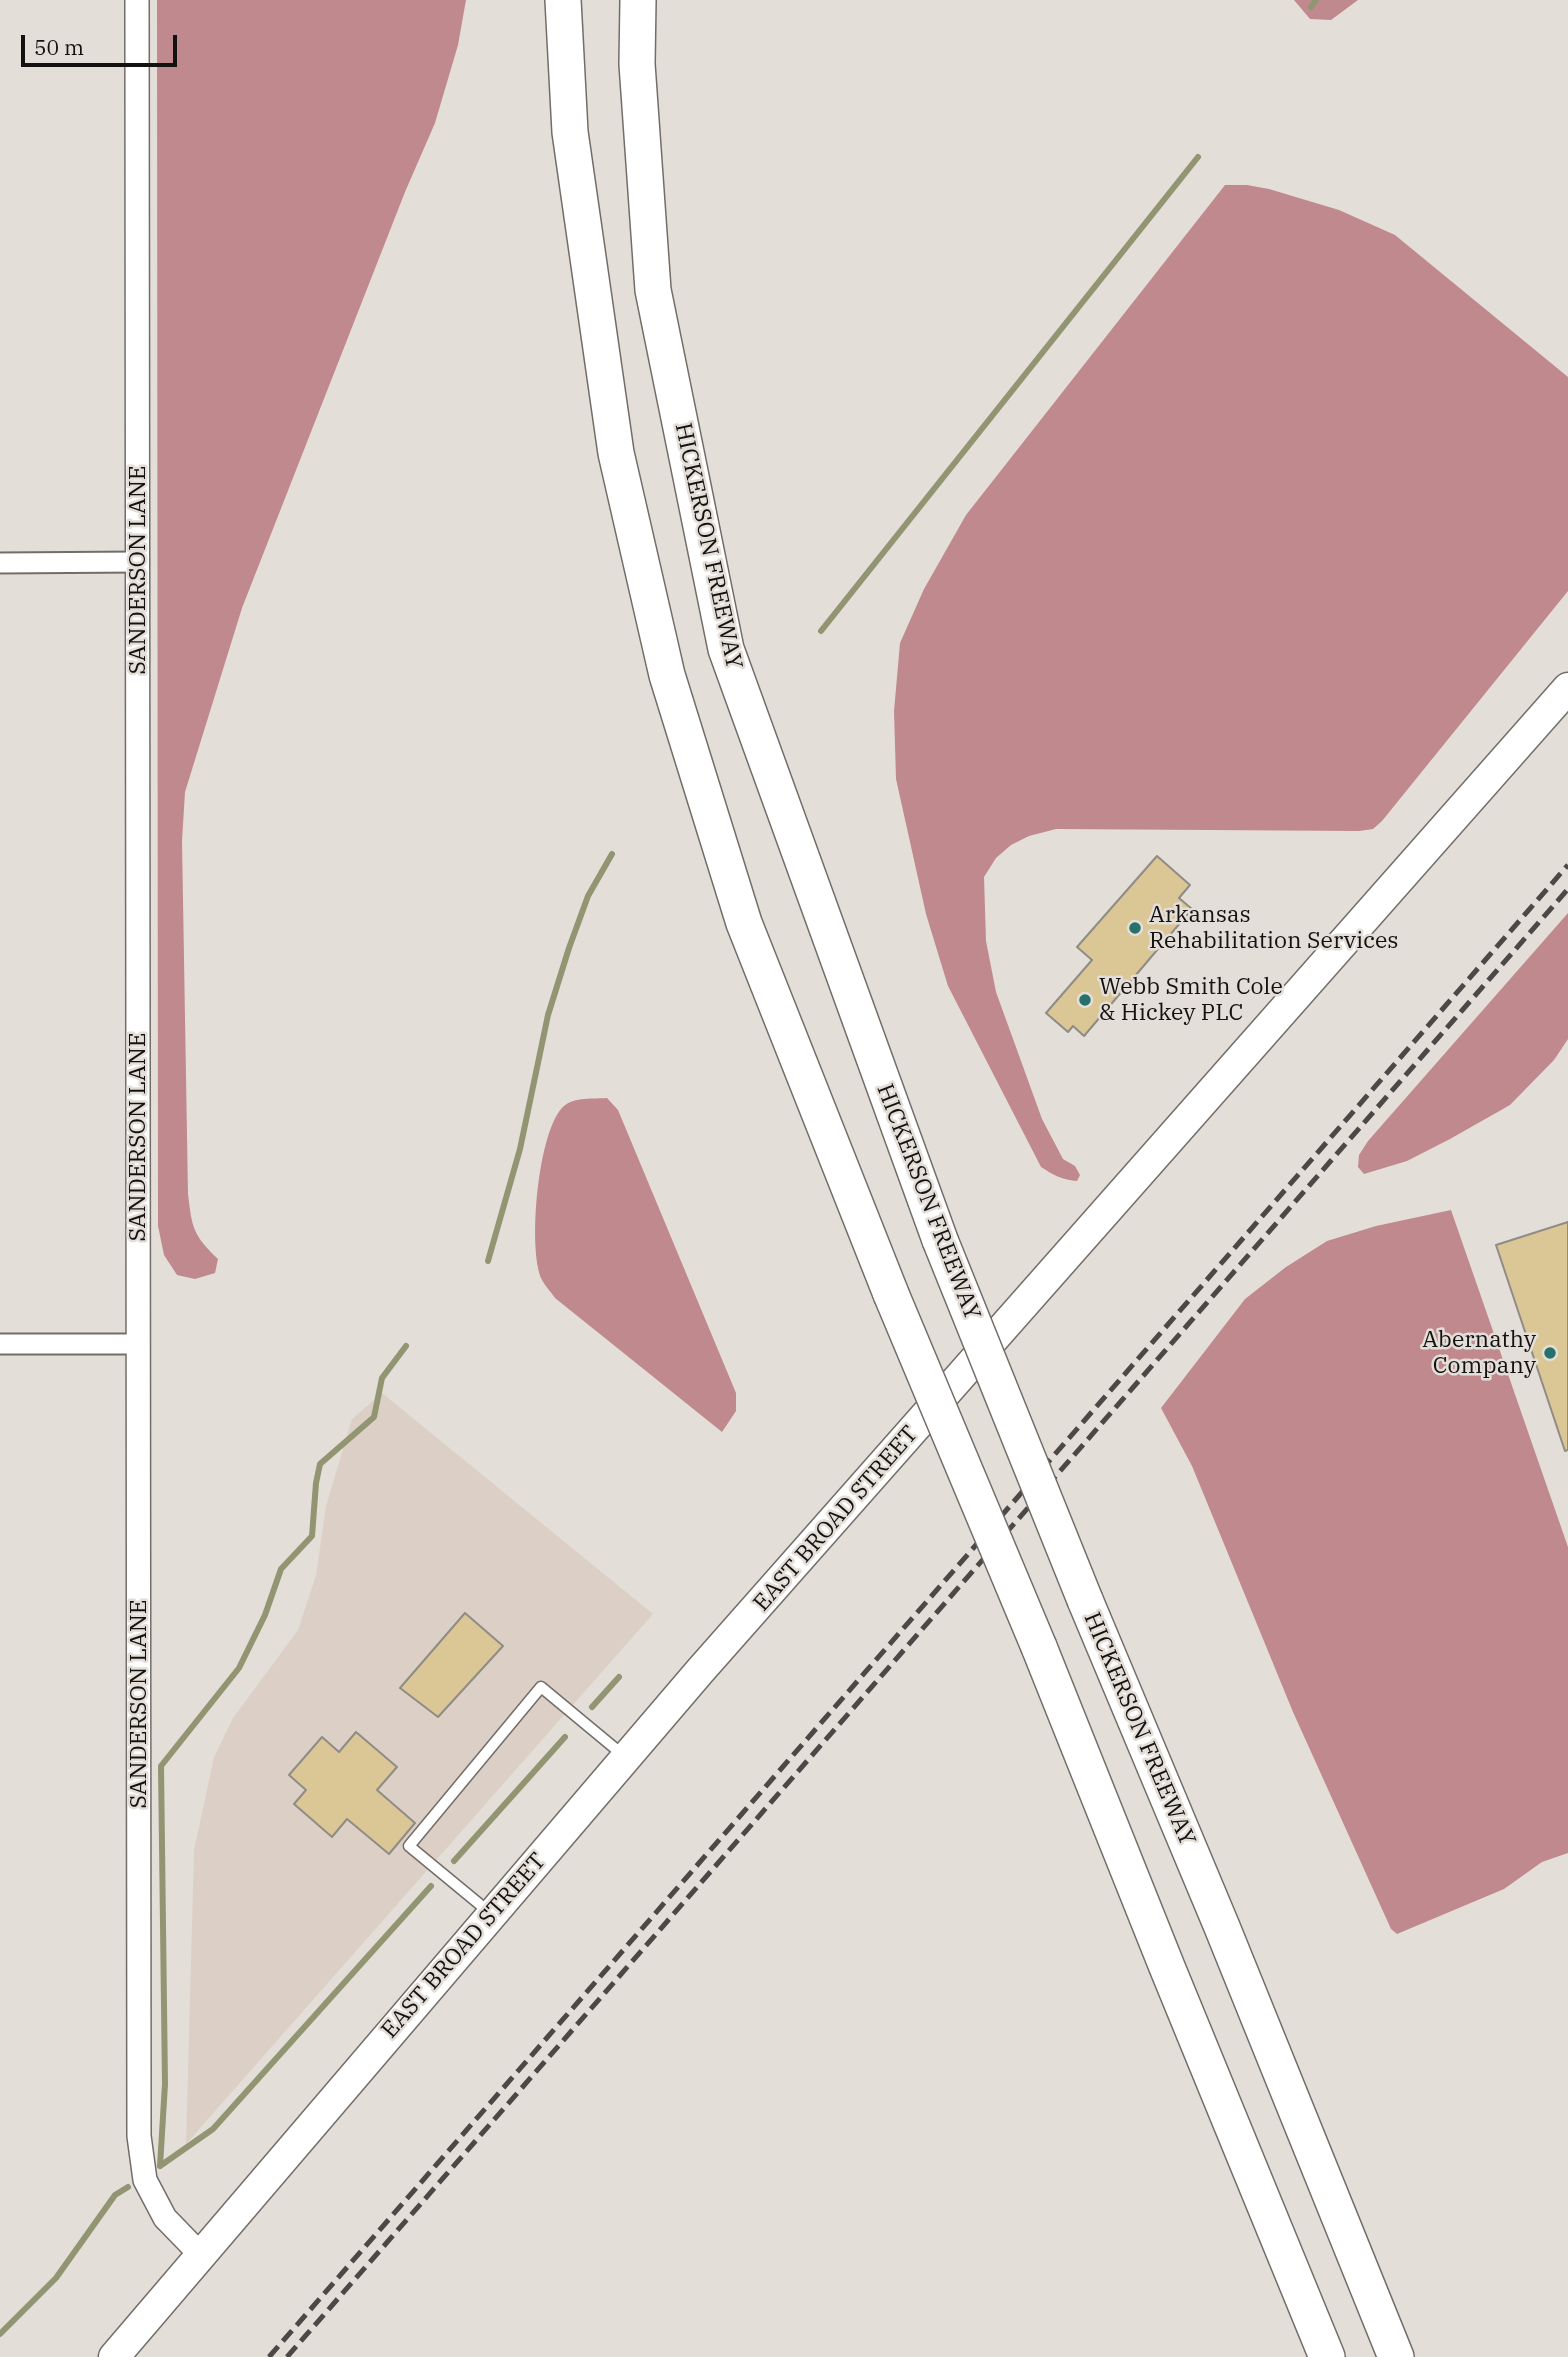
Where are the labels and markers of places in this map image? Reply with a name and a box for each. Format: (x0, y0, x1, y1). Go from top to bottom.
place label: Arkansas Rehabilitation Services (1149, 901, 1399, 955)
marker: Arkansas Rehabilitation Services (1127, 920, 1143, 936)
place label: Webb Smith Cole & Hickey PLC (1099, 973, 1283, 1027)
marker: Webb Smith Cole & Hickey PLC (1077, 992, 1093, 1008)
place label: Abernathy Company (1422, 1326, 1536, 1380)
marker: Abernathy Company (1542, 1345, 1558, 1361)

